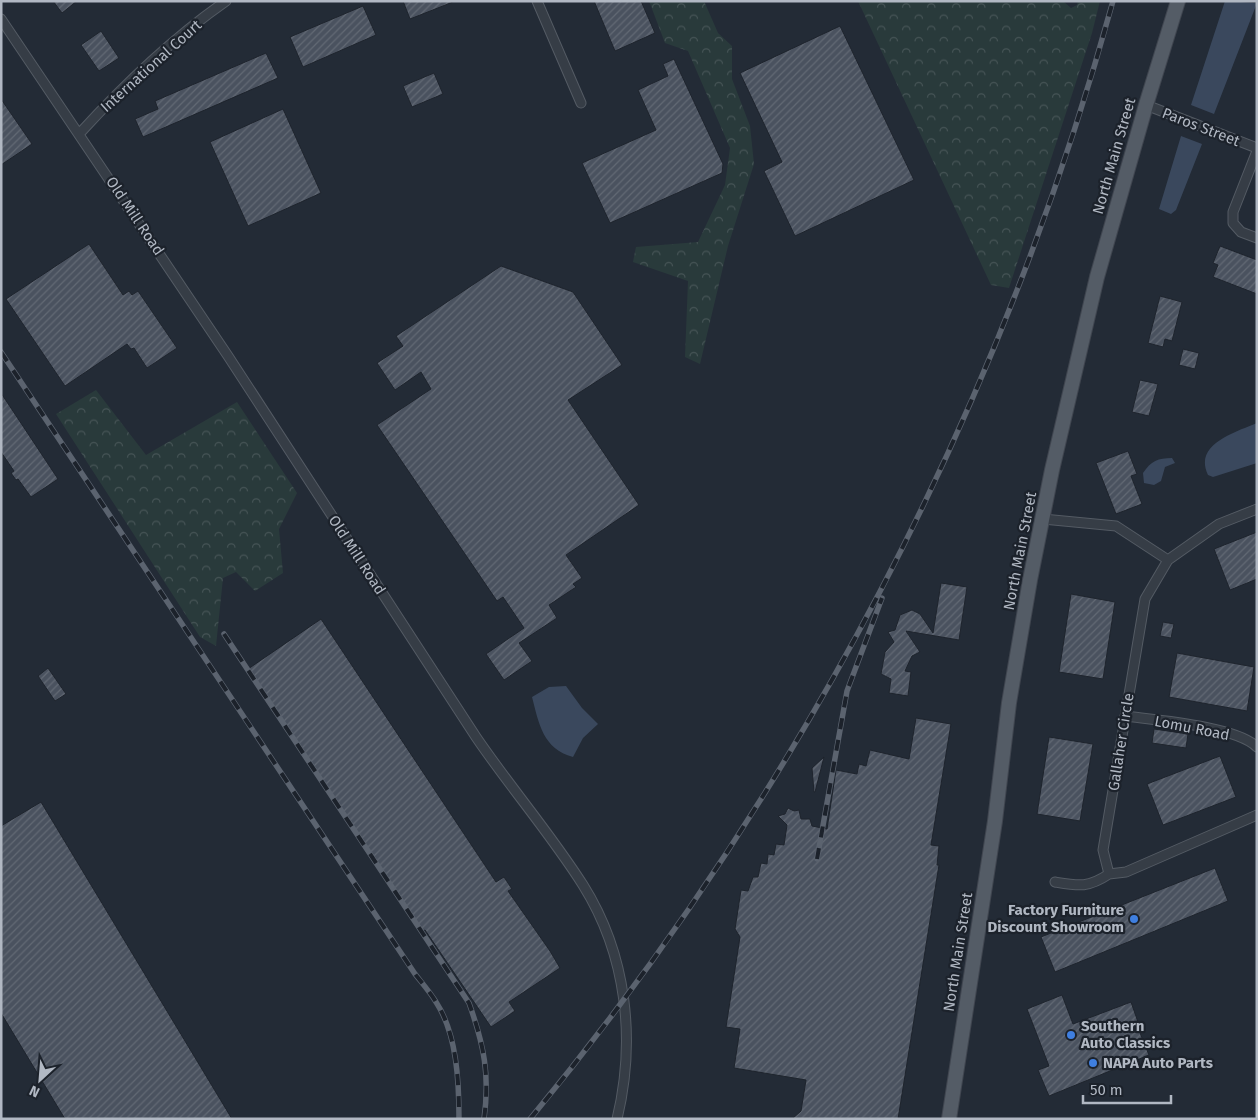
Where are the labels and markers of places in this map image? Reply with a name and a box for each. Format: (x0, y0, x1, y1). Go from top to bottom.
place label: Factory Furniture Discount Showroom (988, 901, 1124, 936)
marker: Factory Furniture Discount Showroom (1128, 913, 1140, 925)
place label: Southern Auto Classics (1080, 1017, 1170, 1052)
marker: Southern Auto Classics (1065, 1029, 1077, 1041)
place label: NAPA Auto Parts (1103, 1054, 1213, 1072)
marker: NAPA Auto Parts (1087, 1057, 1099, 1069)

